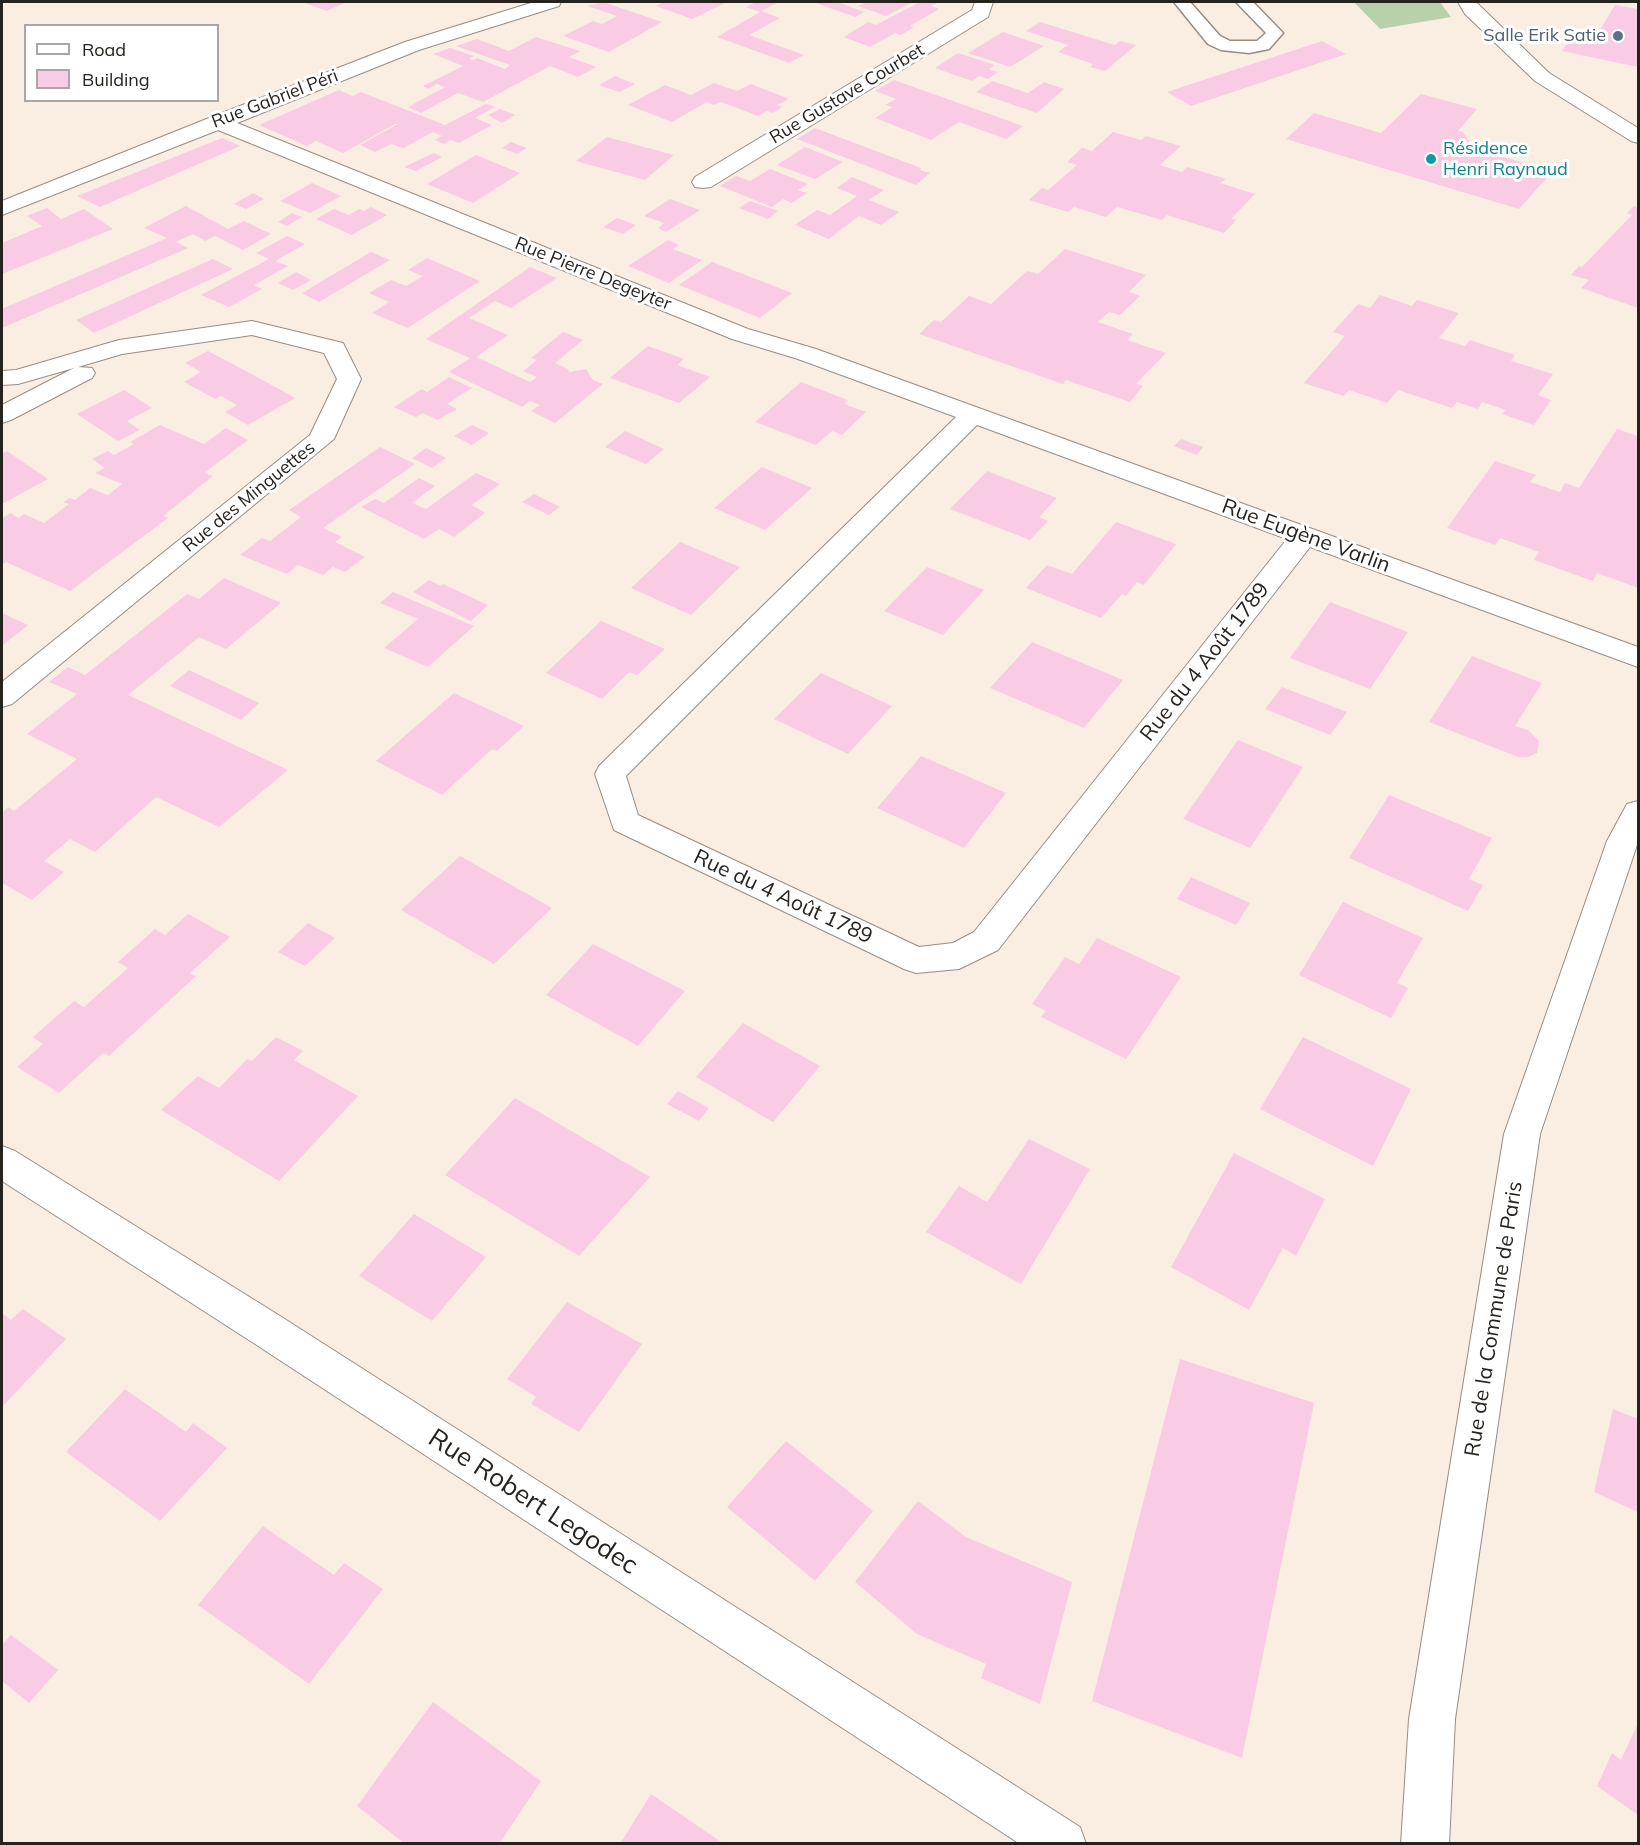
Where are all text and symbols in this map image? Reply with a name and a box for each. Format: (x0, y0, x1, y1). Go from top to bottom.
legend (24, 24, 219, 102)
place label: Salle Erik Satie (1483, 25, 1606, 47)
marker: Salle Erik Satie (1611, 29, 1625, 43)
text: Road (82, 38, 126, 61)
street label: Rue Gustave Courbet (766, 39, 928, 149)
street label: Rue Gabriel Péri (209, 65, 341, 133)
text: Building (82, 68, 150, 91)
place label: Résidence Henri Raynaud (1443, 138, 1568, 180)
marker: Résidence Henri Raynaud (1424, 152, 1438, 166)
street label: Rue Pierre Degeyter (512, 233, 674, 315)
street label: Rue des Minguettes (179, 437, 319, 557)
street label: Rue Eugène Varlin (1218, 494, 1394, 578)
street label: Rue du 4 Août 1789 (1135, 578, 1275, 746)
street label: Rue du 4 Août 1789 (690, 844, 876, 950)
street label: Rue de la Commune de Paris (1460, 1180, 1528, 1458)
street label: Rue Robert Legodec (422, 1423, 644, 1581)

